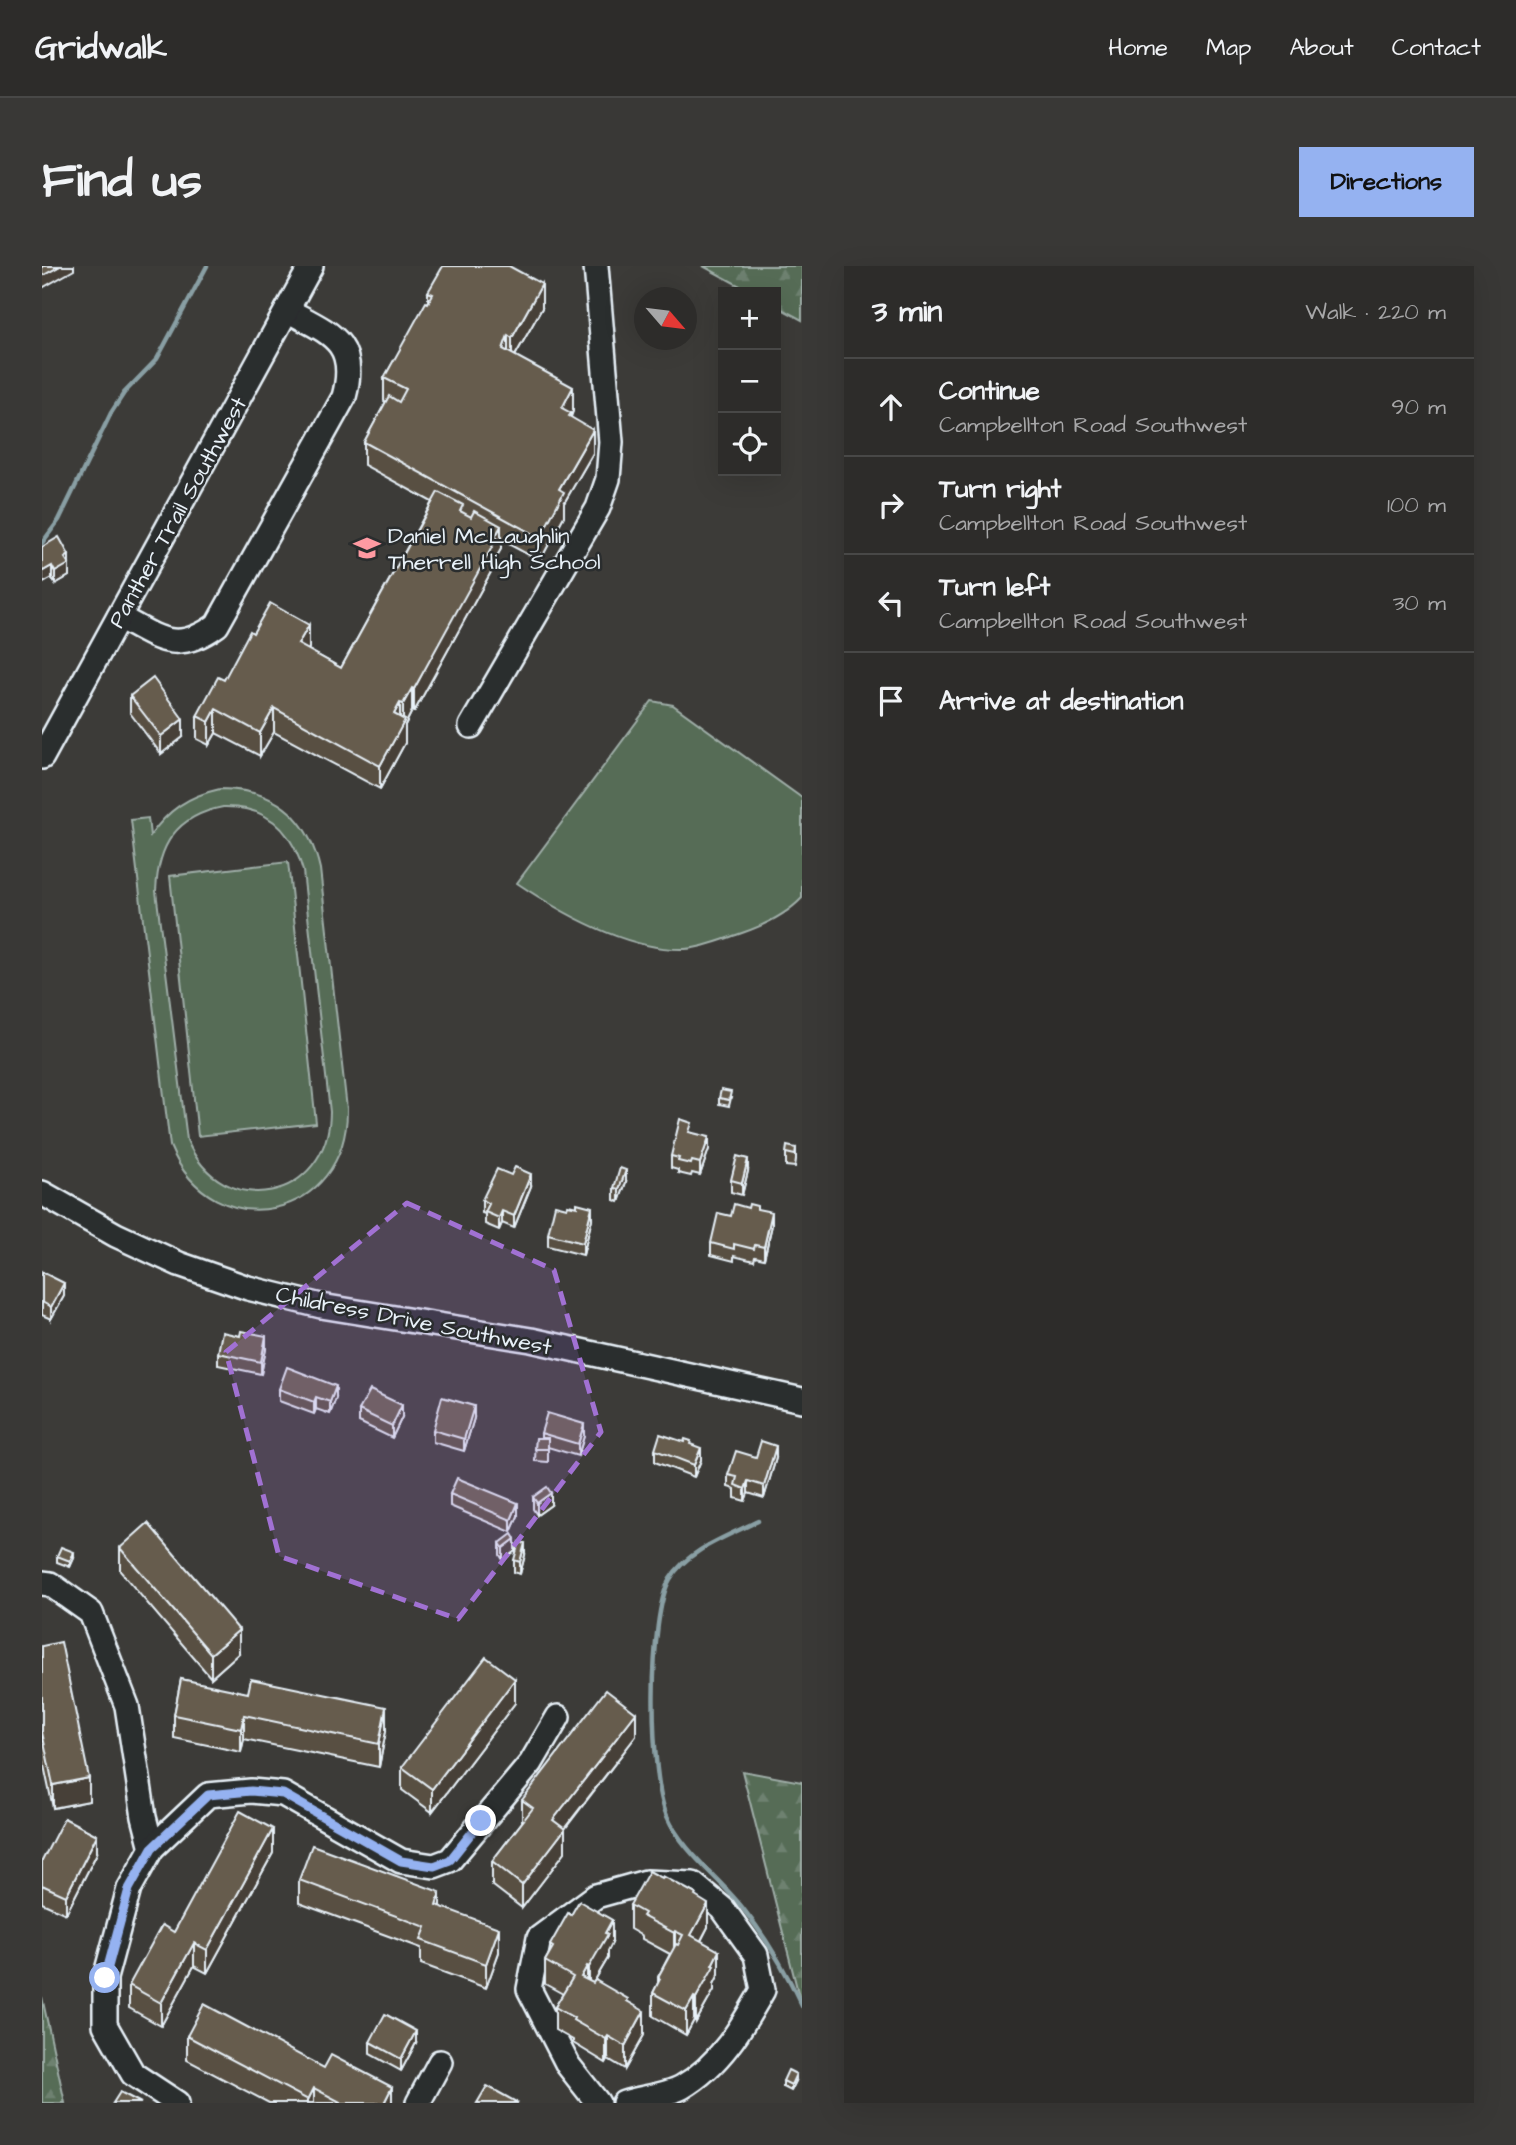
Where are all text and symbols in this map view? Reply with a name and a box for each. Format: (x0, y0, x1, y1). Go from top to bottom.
text: Gridwalk (35, 25, 167, 71)
text: Home (1108, 31, 1168, 65)
text: Map (1206, 31, 1251, 65)
text: About (1289, 31, 1354, 65)
text: Contact (1392, 31, 1481, 65)
button: Directions (1299, 147, 1474, 217)
text: Find us (42, 148, 202, 216)
north arrow (634, 287, 697, 350)
map controls (718, 287, 781, 476)
button: + (718, 287, 781, 350)
text: 3 min (872, 291, 942, 333)
text: Walk · 220 m (1305, 296, 1446, 328)
button: − (718, 350, 781, 413)
text: Continue (939, 373, 1040, 409)
icon: ahead (872, 388, 910, 426)
street label: Panther Trail Southwest (101, 390, 255, 634)
text: 90 m (1391, 391, 1446, 423)
text: Campbellton Road Southwest (939, 409, 1247, 441)
button: locate (718, 413, 781, 476)
text: Turn right (939, 471, 1061, 507)
icon: right (872, 486, 910, 524)
text: 100 m (1387, 489, 1446, 521)
text: Campbellton Road Southwest (939, 507, 1247, 539)
place label: Daniel McLaughlin Therrell High School (388, 520, 601, 579)
school or university icon: Daniel McLaughlin Therrell High School (352, 533, 382, 563)
text: Turn left (939, 569, 1050, 605)
icon: left (872, 584, 910, 622)
text: 30 m (1393, 587, 1446, 619)
text: Campbellton Road Southwest (939, 605, 1247, 637)
icon: arrive (872, 682, 910, 720)
text: Arrive at destination (939, 683, 1184, 719)
street label: Childress Drive Southwest (273, 1279, 555, 1364)
route end (465, 1805, 496, 1836)
route start (89, 1962, 120, 1993)

